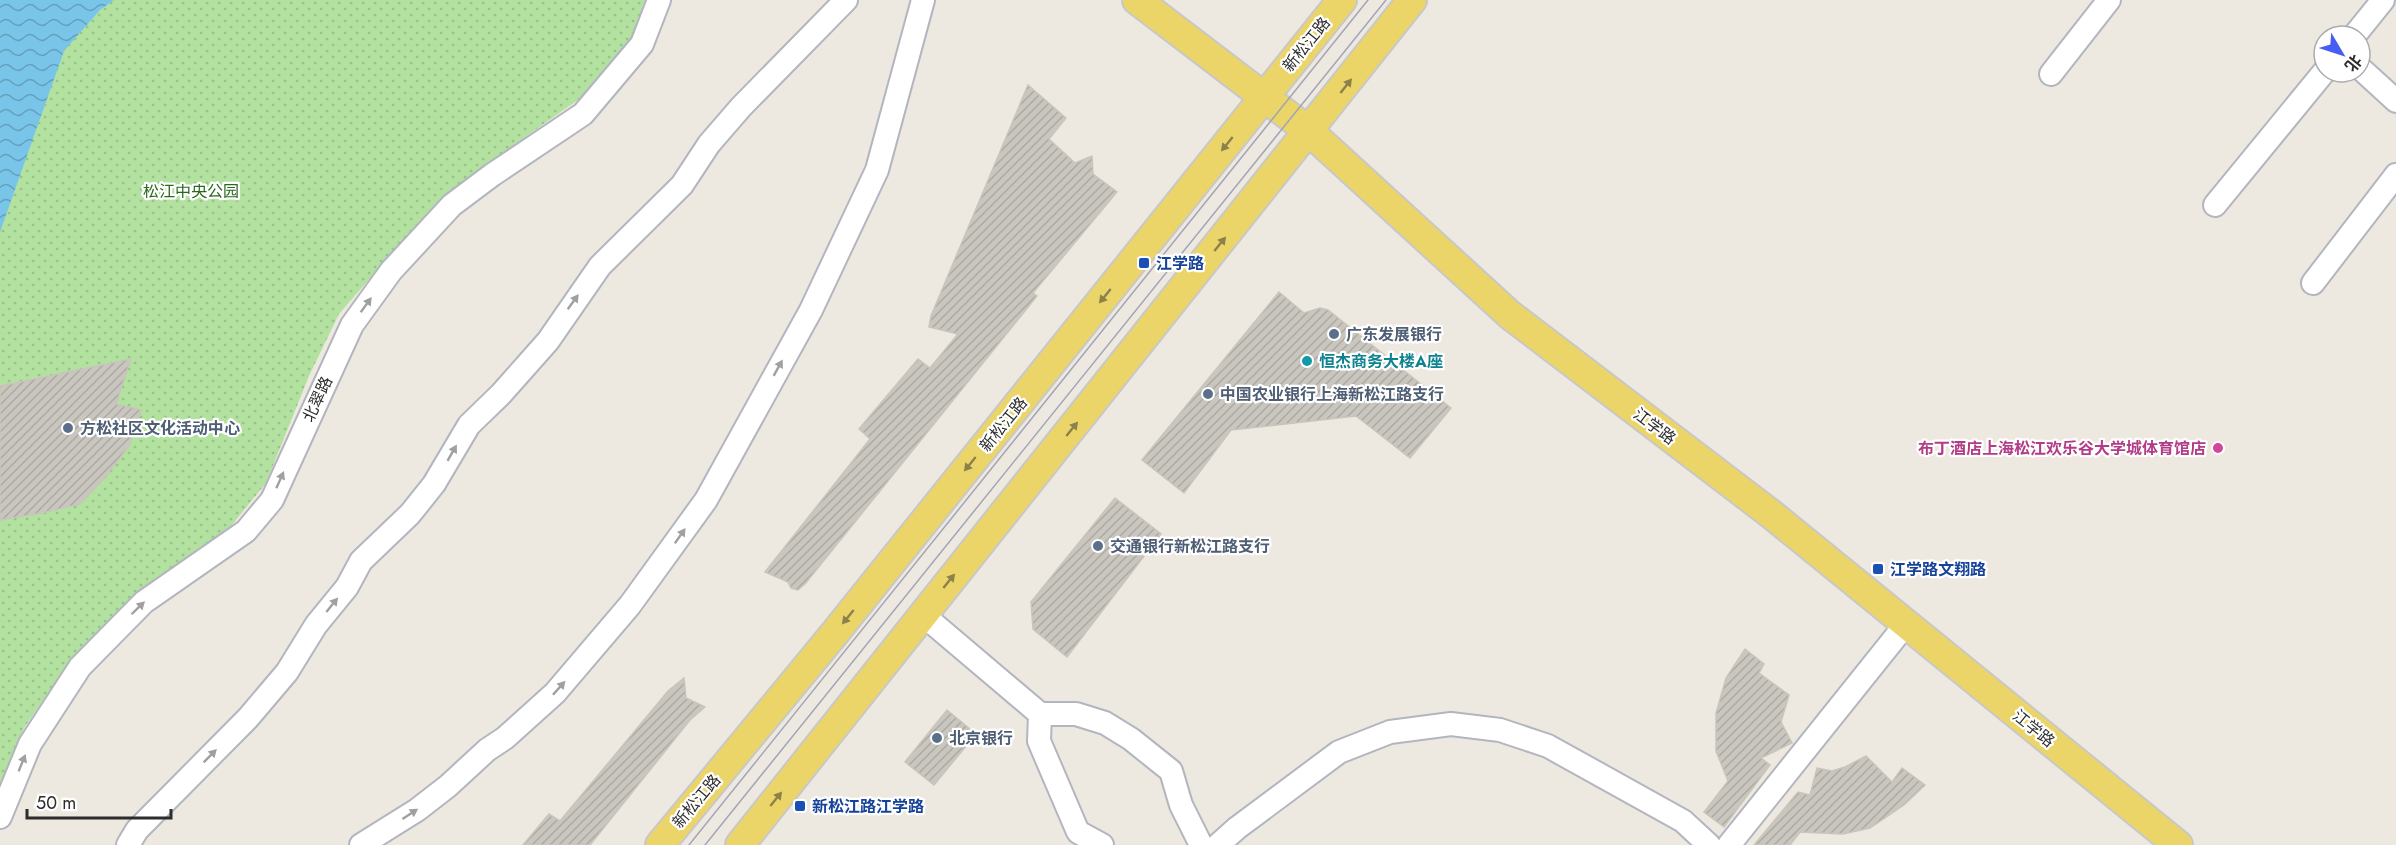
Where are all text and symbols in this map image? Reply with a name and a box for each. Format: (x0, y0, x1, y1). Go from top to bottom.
street label: 新松江路 (1277, 12, 1335, 76)
north arrow (2312, 24, 2372, 84)
text: 北 (2339, 50, 2367, 77)
one-way arrow (1339, 78, 1351, 93)
one-way arrow (1221, 136, 1234, 151)
park label: 松江中央公园 (143, 180, 239, 203)
one-way arrow (1213, 237, 1226, 252)
place label: 江学路 (1156, 252, 1204, 275)
marker: 江学路 (1137, 256, 1151, 270)
one-way arrow (1099, 288, 1112, 304)
one-way arrow (567, 294, 579, 309)
one-way arrow (360, 298, 372, 313)
place label: 广东发展银行 (1346, 323, 1442, 346)
marker: 广东发展银行 (1327, 327, 1341, 341)
place label: 恒杰商务大楼A座 (1319, 350, 1443, 373)
marker: 恒杰商务大楼A座 (1300, 354, 1314, 368)
one-way arrow (773, 359, 783, 376)
street label: 北翠路 (297, 373, 338, 426)
place label: 中国农业银行上海新松江路支行 (1220, 383, 1444, 406)
marker: 中国农业银行上海新松江路支行 (1201, 387, 1215, 401)
street label: 新松江路 (974, 392, 1032, 456)
street label: 江学路 (1629, 403, 1681, 450)
place label: 方松社区文化活动中心 (80, 417, 240, 440)
marker: 方松社区文化活动中心 (61, 421, 75, 435)
one-way arrow (1065, 422, 1078, 437)
place label: 布丁酒店上海松江欢乐谷大学城体育馆店 (1918, 437, 2206, 460)
marker: 布丁酒店上海松江欢乐谷大学城体育馆店 (2211, 441, 2225, 455)
one-way arrow (447, 444, 457, 461)
one-way arrow (965, 457, 977, 472)
one-way arrow (276, 471, 285, 488)
one-way arrow (674, 529, 686, 545)
place label: 交通银行新松江路支行 (1110, 535, 1270, 558)
marker: 交通银行新松江路支行 (1091, 539, 1105, 553)
place label: 江学路文翔路 (1890, 558, 1986, 581)
marker: 江学路文翔路 (1871, 562, 1885, 576)
one-way arrow (943, 573, 955, 588)
one-way arrow (326, 597, 339, 613)
one-way arrow (131, 602, 145, 616)
one-way arrow (843, 609, 855, 624)
one-way arrow (552, 681, 566, 696)
street label: 江学路 (2008, 704, 2060, 752)
place label: 北京银行 (949, 727, 1013, 750)
marker: 北京银行 (930, 731, 944, 745)
one-way arrow (203, 750, 217, 764)
one-way arrow (18, 754, 27, 772)
street label: 新松江路 (667, 769, 726, 833)
scale bar (27, 782, 171, 820)
text: 50 m (36, 790, 76, 816)
one-way arrow (770, 792, 782, 807)
place label: 新松江路江学路 (812, 795, 924, 818)
marker: 新松江路江学路 (793, 799, 807, 813)
one-way arrow (402, 809, 418, 820)

